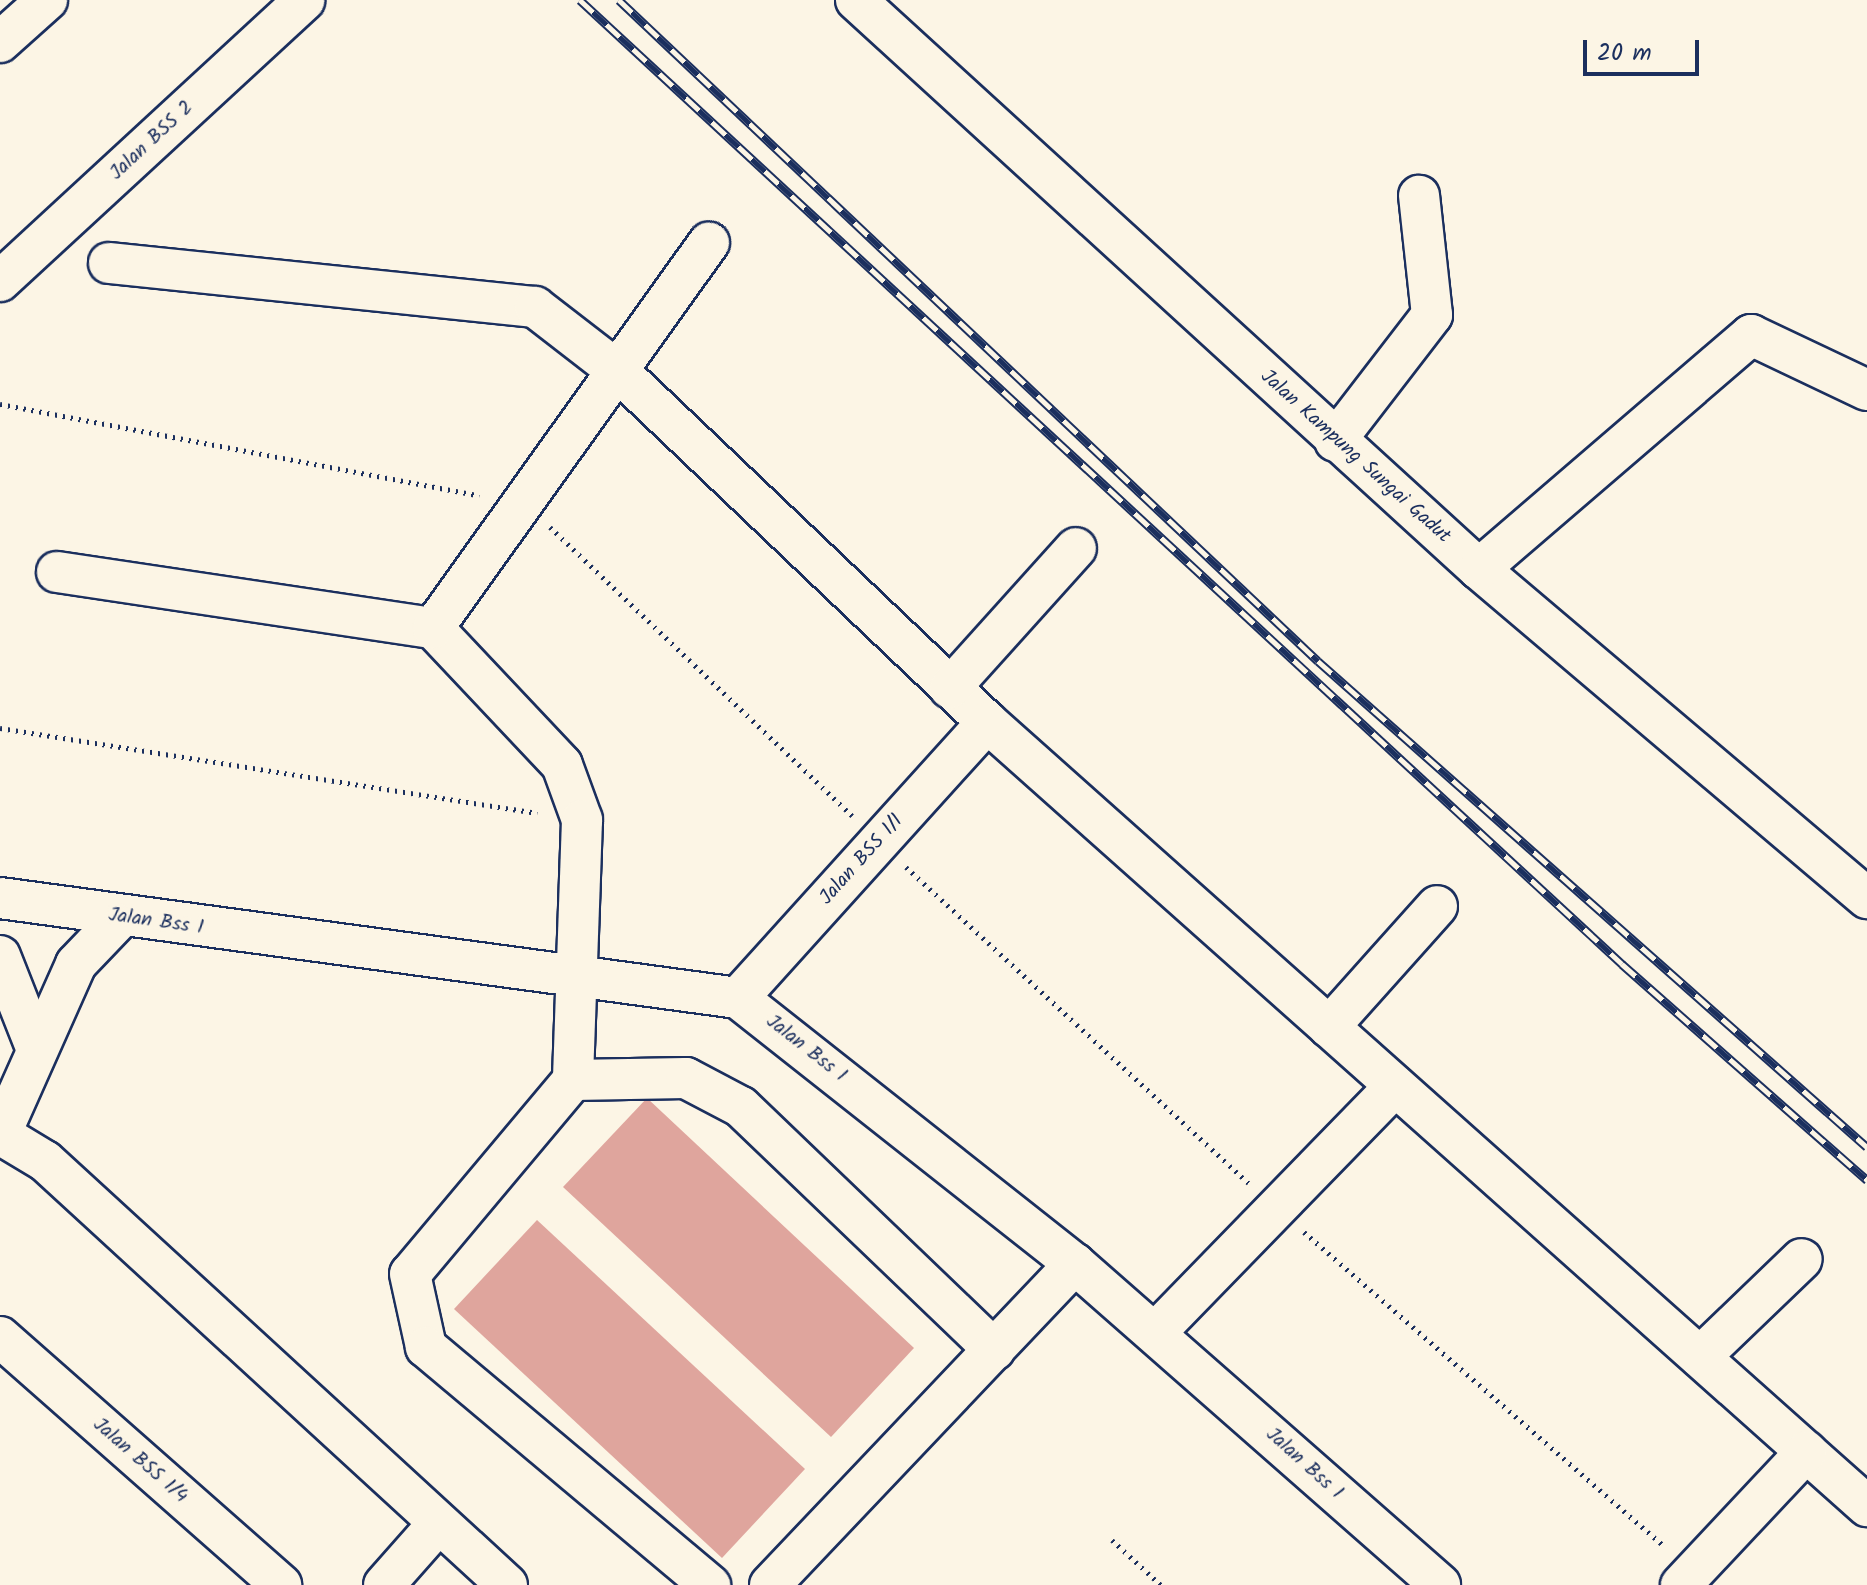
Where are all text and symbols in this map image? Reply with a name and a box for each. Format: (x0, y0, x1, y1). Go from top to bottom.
scale bar (1587, 24, 1703, 74)
text: 20 m (1597, 34, 1652, 73)
street label: Jalan BSS 2 (105, 96, 199, 186)
street label: Jalan Kampung Sungai Gadut (1255, 365, 1455, 549)
street label: Jalan BSS 1/1 (815, 810, 909, 910)
street label: Jalan Bss 1 (107, 903, 205, 941)
street label: Jalan Bss 1 (761, 1010, 851, 1088)
street label: Jalan BSS 1/4 (88, 1413, 192, 1509)
street label: Jalan Bss 1 (1260, 1423, 1348, 1505)

